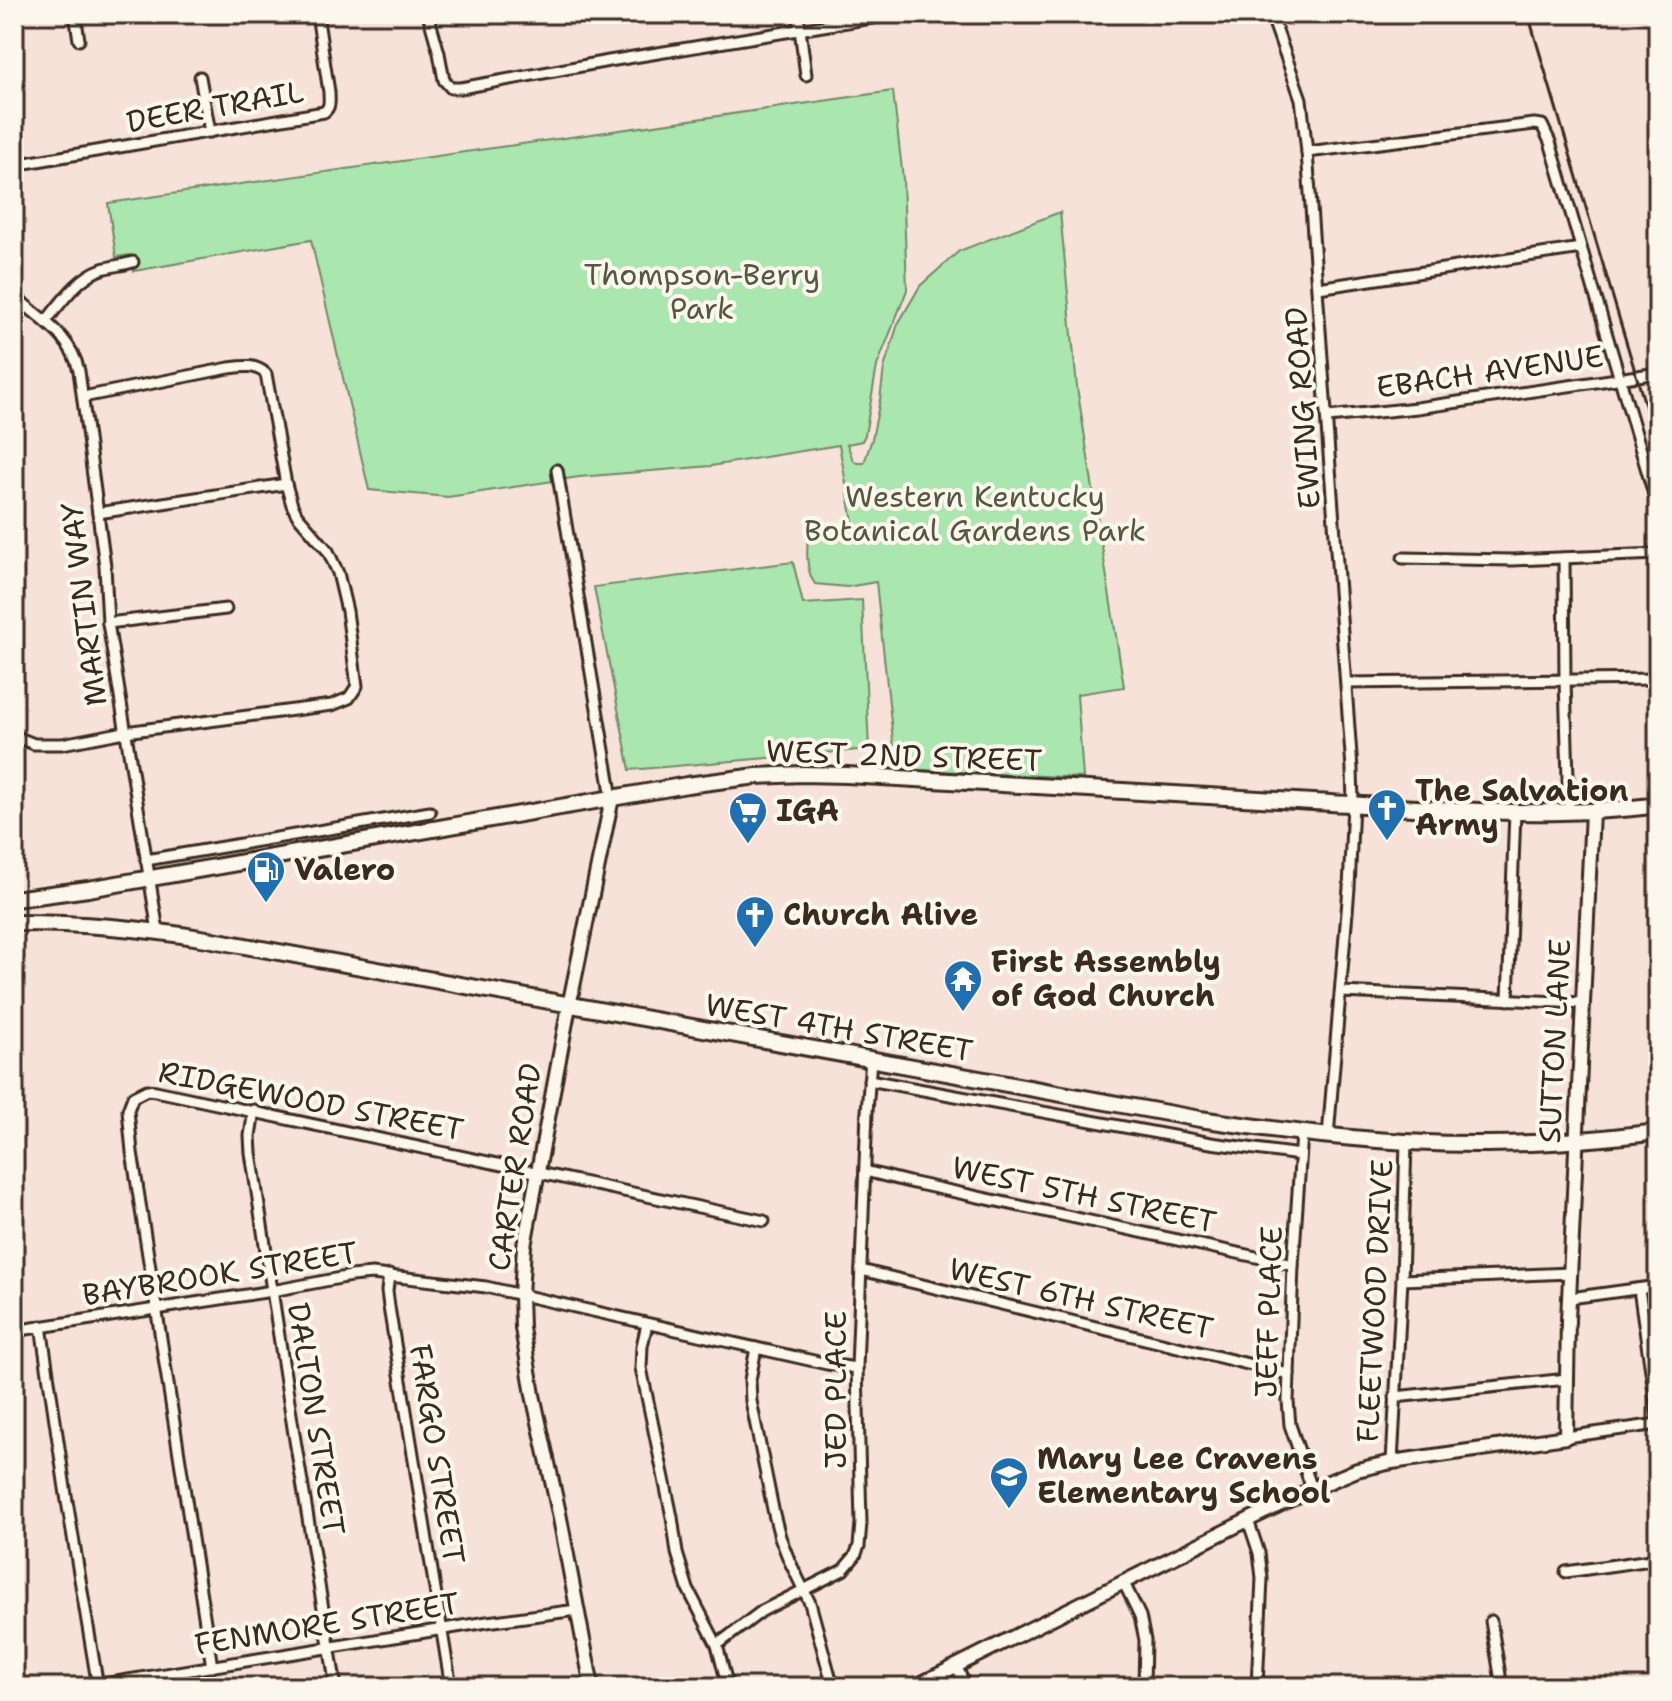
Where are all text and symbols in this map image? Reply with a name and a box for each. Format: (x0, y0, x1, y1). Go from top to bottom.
street label: DEER TRAIL (123, 71, 307, 142)
park label: Thompson-Berry Park (584, 254, 820, 329)
street label: EWING ROAD (1275, 306, 1330, 510)
street label: EBACH AVENUE (1374, 335, 1606, 408)
park label: Western Kentucky Botanical Gardens Park (804, 476, 1146, 551)
street label: MARTIN WAY (51, 500, 116, 708)
street label: WEST 2ND STREET (765, 730, 1043, 781)
place label: The Salvation Army (1415, 770, 1629, 845)
church icon: The Salvation Army (1366, 787, 1408, 842)
supermarket icon: IGA (727, 790, 769, 845)
place label: IGA (776, 790, 839, 831)
fuel station icon: Valero (245, 849, 287, 904)
place label: Valero (294, 849, 395, 890)
church icon: Church Alive (734, 894, 776, 949)
place label: Church Alive (783, 894, 978, 935)
street label: SUTTON LANE (1529, 938, 1580, 1144)
place label: First Assembly of God Church (991, 941, 1221, 1016)
temple icon: First Assembly of God Church (942, 958, 984, 1013)
street label: WEST 4TH STREET (702, 984, 976, 1071)
street label: RIDGEWOOD STREET (155, 1051, 467, 1150)
street label: CARTER ROAD (478, 1060, 551, 1274)
street label: WEST 5TH STREET (948, 1146, 1220, 1243)
street label: FLEETWOOD DRIVE (1347, 1158, 1402, 1444)
street label: JEFF PLACE (1245, 1225, 1292, 1399)
street label: BAYBROOK STREET (79, 1232, 360, 1315)
street label: WEST 6TH STREET (945, 1248, 1217, 1349)
street label: DALTON STREET (278, 1300, 355, 1538)
street label: JED PLACE (815, 1311, 856, 1469)
street label: FARGO STREET (400, 1341, 475, 1567)
place label: Mary Lee Cravens Elementary School (1037, 1438, 1330, 1513)
school or university icon: Mary Lee Cravens Elementary School (988, 1455, 1030, 1510)
street label: FENMORE STREET (192, 1582, 462, 1665)

